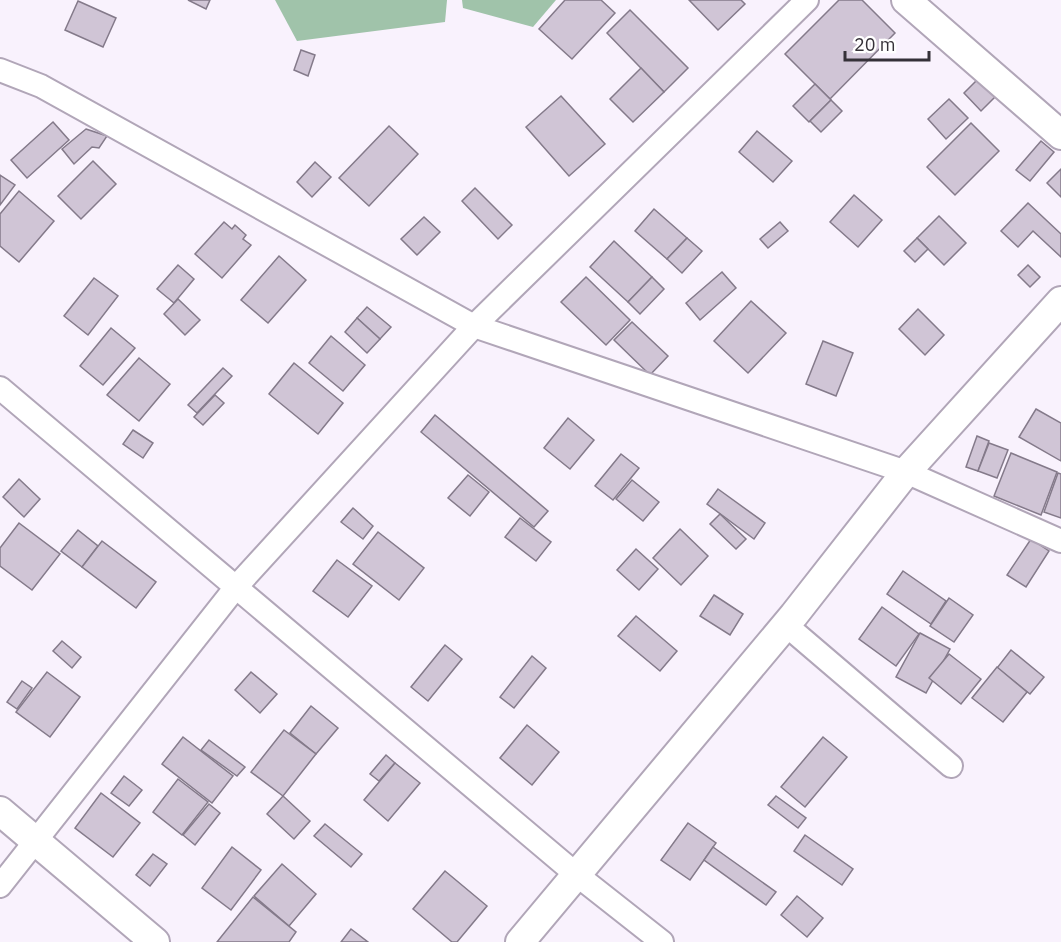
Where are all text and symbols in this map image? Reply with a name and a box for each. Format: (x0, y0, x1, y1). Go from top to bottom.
scale bar (845, 24, 929, 62)
text: 20 m (854, 33, 896, 56)

